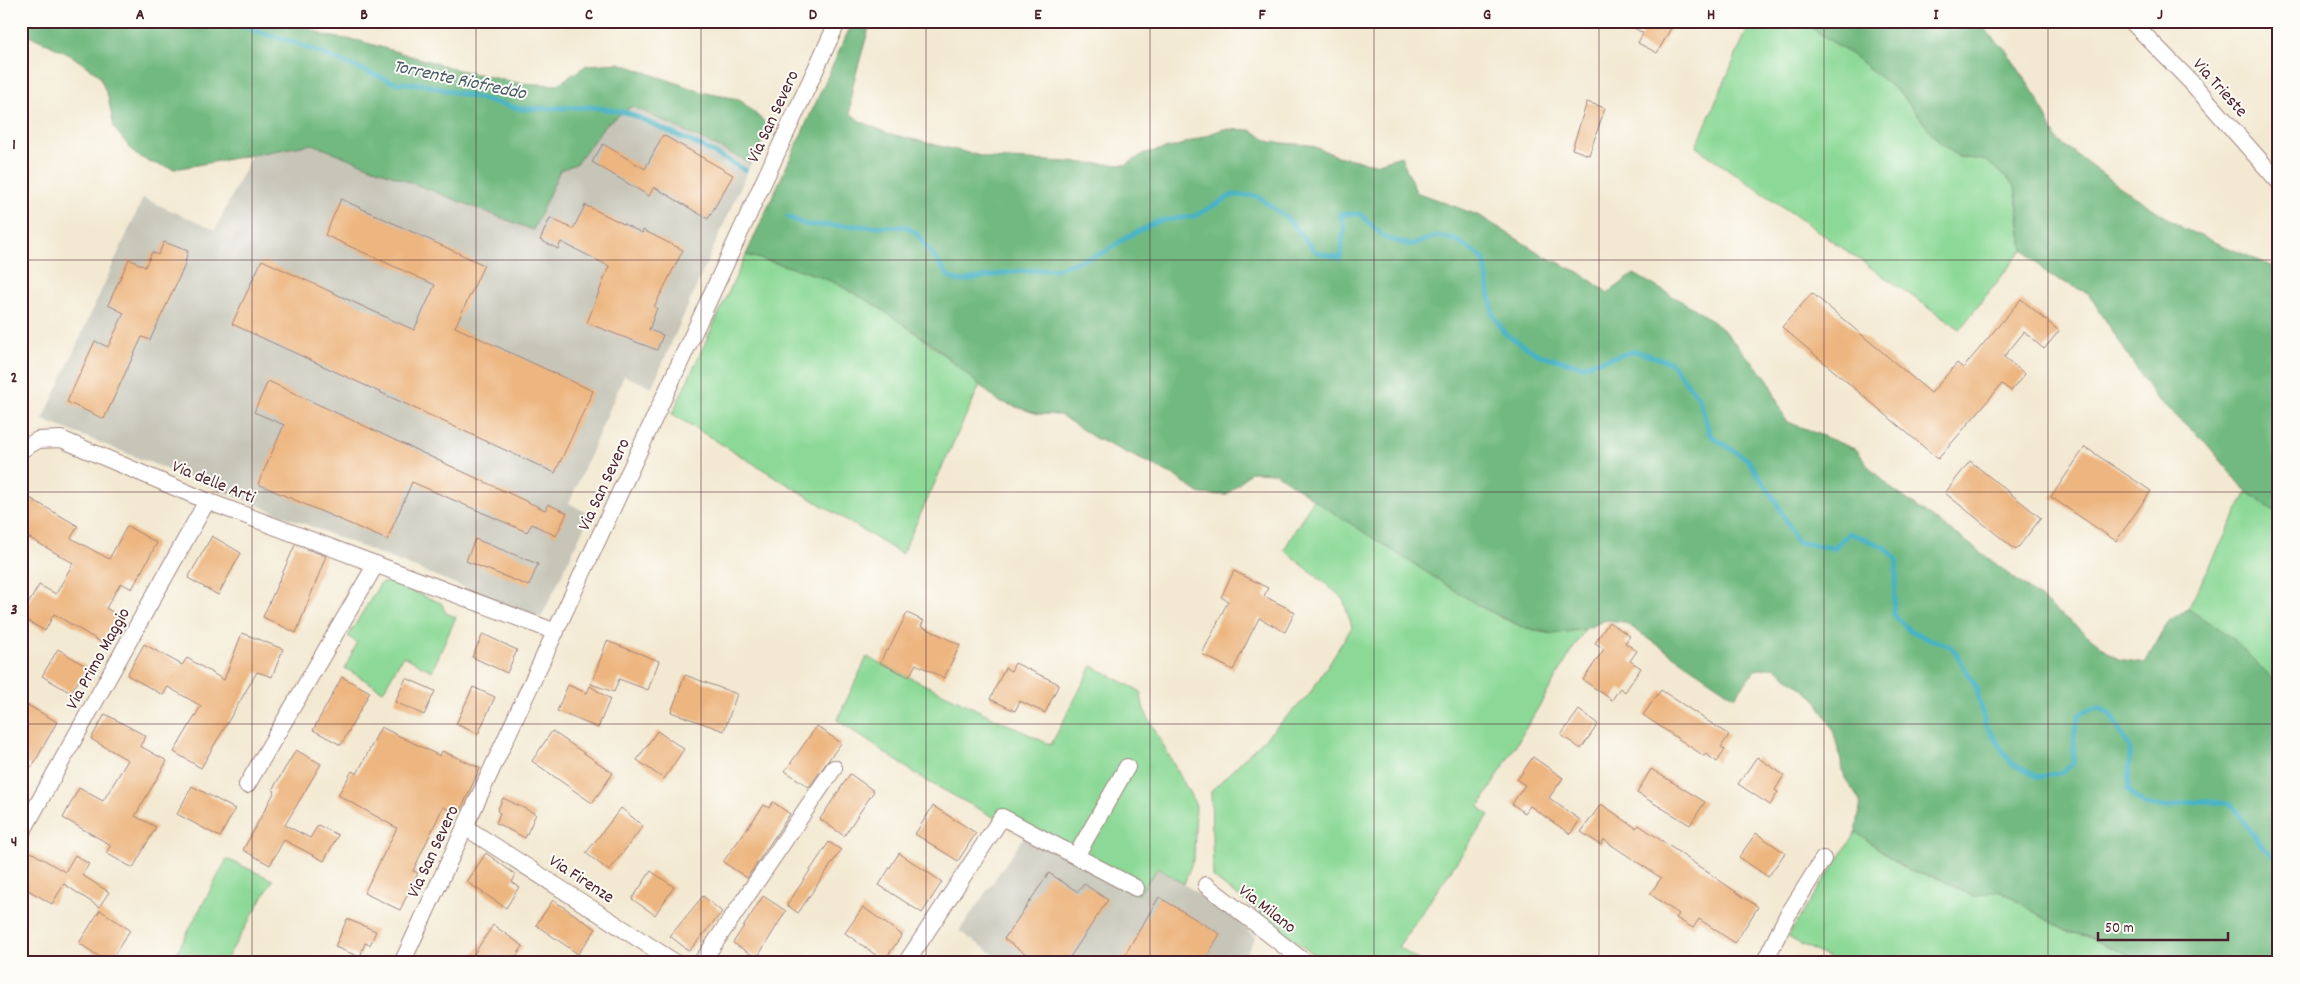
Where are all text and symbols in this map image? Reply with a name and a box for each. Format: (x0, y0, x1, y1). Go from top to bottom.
text: A (136, 4, 145, 27)
text: B (360, 4, 368, 27)
text: C (585, 4, 593, 27)
text: D (809, 4, 818, 27)
text: E (1034, 4, 1042, 27)
text: F (1258, 4, 1266, 27)
text: G (1483, 4, 1491, 27)
text: H (1707, 4, 1715, 27)
text: I (1934, 4, 1940, 27)
text: J (2157, 4, 2163, 27)
water label: Torrente Riofreddo (391, 54, 530, 109)
street label: Via Trieste (2186, 54, 2252, 124)
street label: Via San Severo (742, 67, 807, 167)
text: 1 (12, 134, 16, 157)
text: 2 (11, 367, 18, 390)
street label: Via San Severo (573, 435, 638, 535)
street label: Via delle Arti (168, 455, 259, 511)
text: 3 (10, 599, 18, 622)
street label: Via Primo Maggio (61, 604, 138, 715)
street label: Via San Severo (402, 802, 467, 902)
text: 4 (11, 831, 17, 854)
street label: Via Firenze (543, 850, 618, 911)
street label: Via Milano (1232, 879, 1301, 941)
scale bar (2098, 909, 2228, 941)
text: 50 m (2105, 918, 2134, 940)

